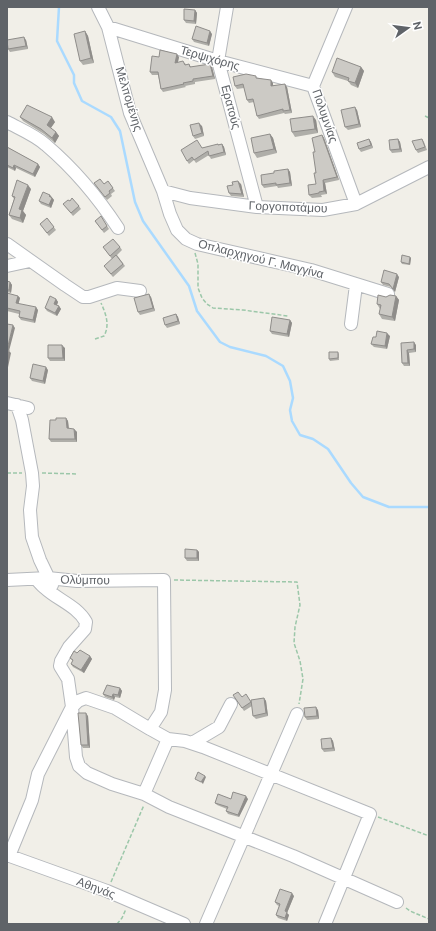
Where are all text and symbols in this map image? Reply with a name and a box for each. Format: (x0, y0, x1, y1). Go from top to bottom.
north arrow (388, 8, 428, 48)
text: N (410, 20, 425, 31)
street label: Τερψιχόρης (178, 42, 242, 74)
street label: Μελπομένης (112, 65, 146, 133)
street label: Ερατούς (217, 83, 245, 131)
street label: Πολυμνίας (308, 87, 342, 145)
street label: Γοργοποτάμου (248, 198, 328, 216)
street label: Οπλαρχηγού Γ. Μαγγίνα (197, 236, 325, 282)
street label: Ολύμπου (60, 572, 110, 588)
street label: Αθηνάς (74, 873, 118, 903)

